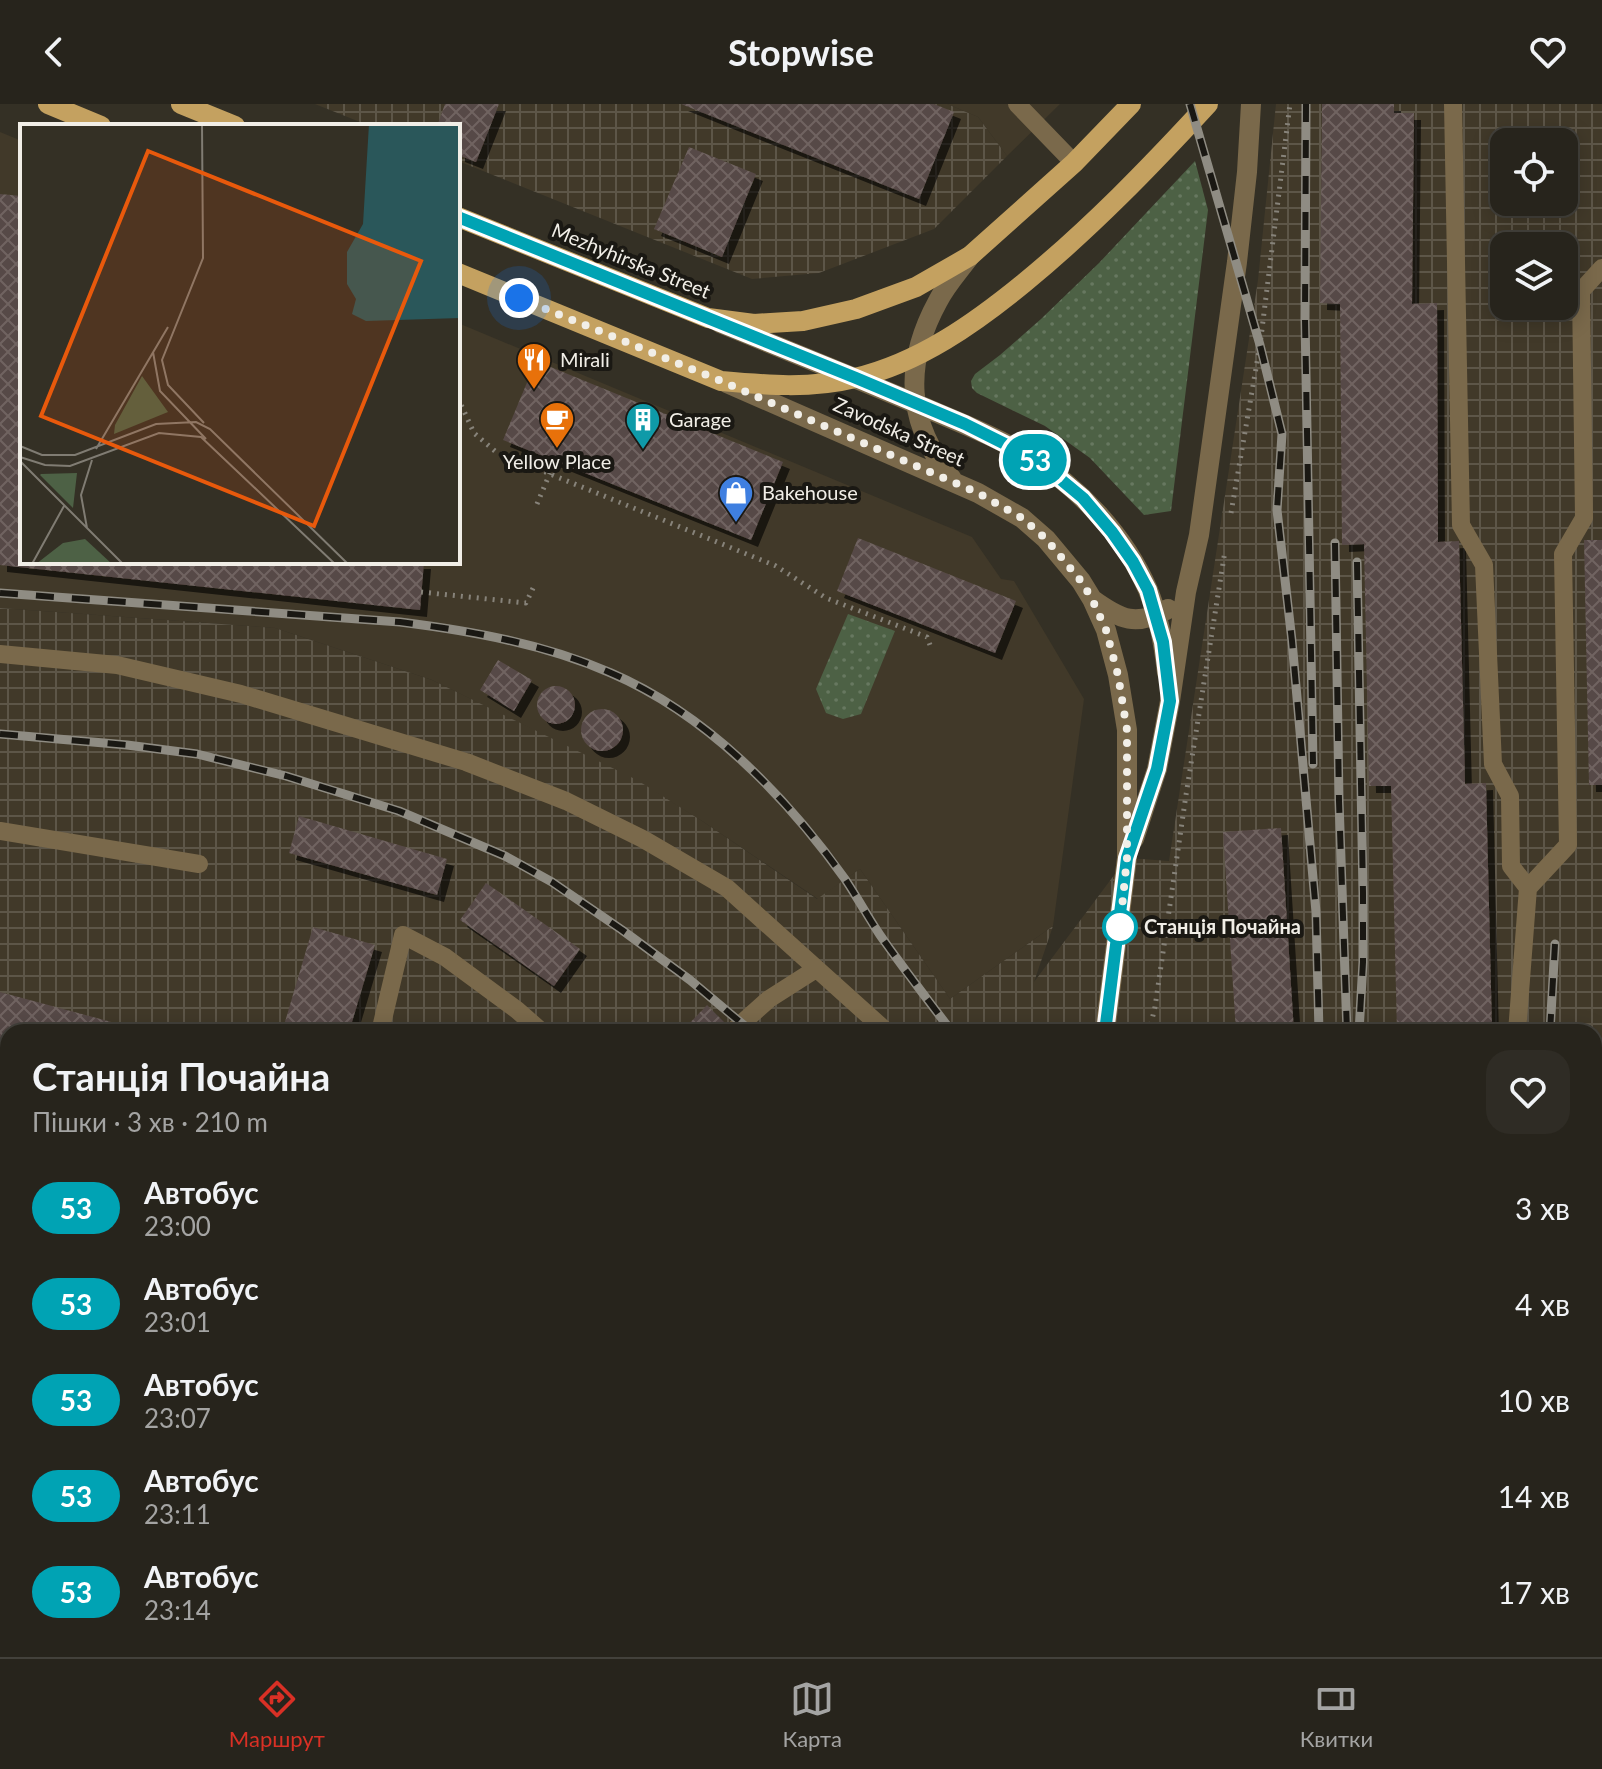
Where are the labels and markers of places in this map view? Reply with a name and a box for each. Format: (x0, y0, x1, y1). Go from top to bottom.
restaurant icon: Mirali (515, 341, 553, 391)
place label: Mirali (560, 347, 610, 371)
cafe icon: Yellow Place (538, 400, 576, 450)
building icon: Garage (624, 401, 662, 451)
place label: Garage (669, 407, 731, 431)
place label: Yellow Place (503, 449, 611, 473)
shop icon: Bakehouse (717, 474, 755, 524)
place label: Bakehouse (762, 480, 858, 504)
marker: Станція Почайна (1103, 910, 1137, 944)
place label: Станція Почайна (1144, 914, 1301, 938)

